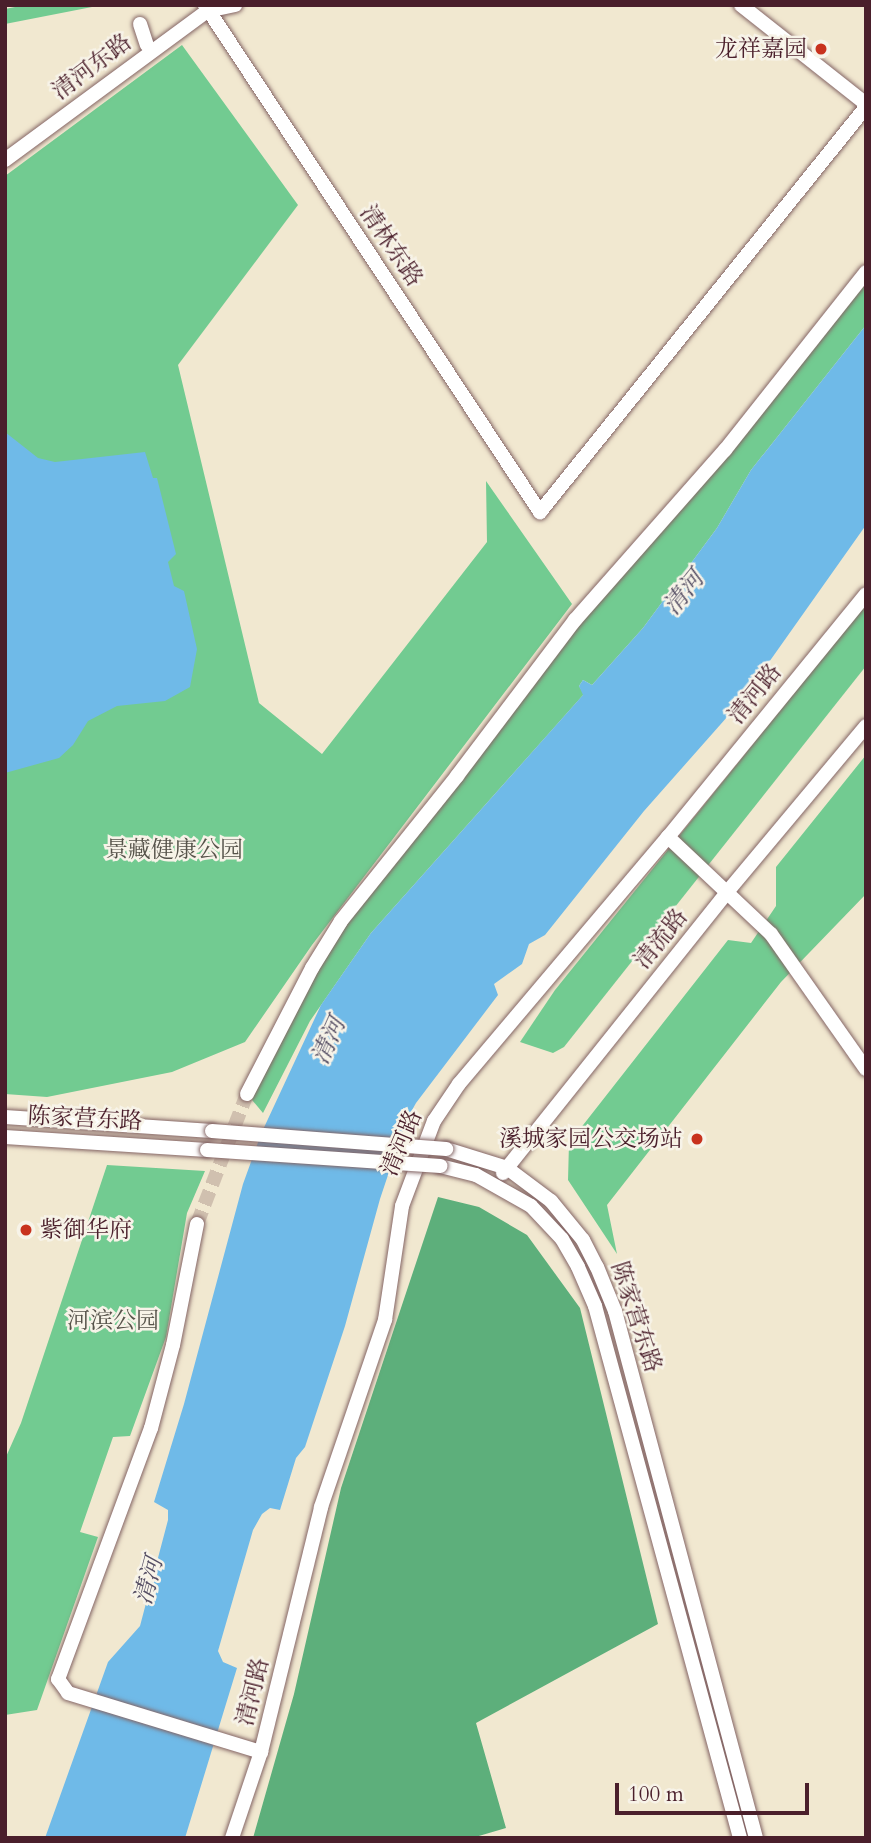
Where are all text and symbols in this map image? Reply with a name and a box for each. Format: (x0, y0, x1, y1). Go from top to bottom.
street label: 清河东路 (47, 28, 137, 106)
place label: 龙祥嘉园 (715, 35, 807, 63)
marker: 龙祥嘉园 (813, 41, 829, 57)
street label: 清林东路 (354, 200, 428, 292)
water label: 清河 (658, 565, 710, 621)
street label: 清河路 (723, 659, 787, 729)
park label: 景藏健康公园 (105, 836, 243, 864)
street label: 清流路 (629, 904, 693, 974)
water label: 清河 (306, 1013, 352, 1069)
street label: 陈家营东路 (27, 1102, 143, 1136)
street label: 清河路 (376, 1106, 428, 1180)
place label: 溪城家园公交场站 (499, 1125, 683, 1153)
marker: 溪城家园公交场站 (689, 1131, 705, 1147)
place label: 紫御华府 (40, 1216, 132, 1244)
marker: 紫御华府 (18, 1222, 34, 1238)
street label: 陈家营东路 (605, 1258, 667, 1376)
park label: 河滨公园 (67, 1307, 159, 1335)
water label: 清河 (129, 1554, 169, 1608)
street label: 清河路 (231, 1655, 275, 1729)
scale bar (619, 1770, 813, 1814)
text: 100 m (628, 1780, 684, 1809)

